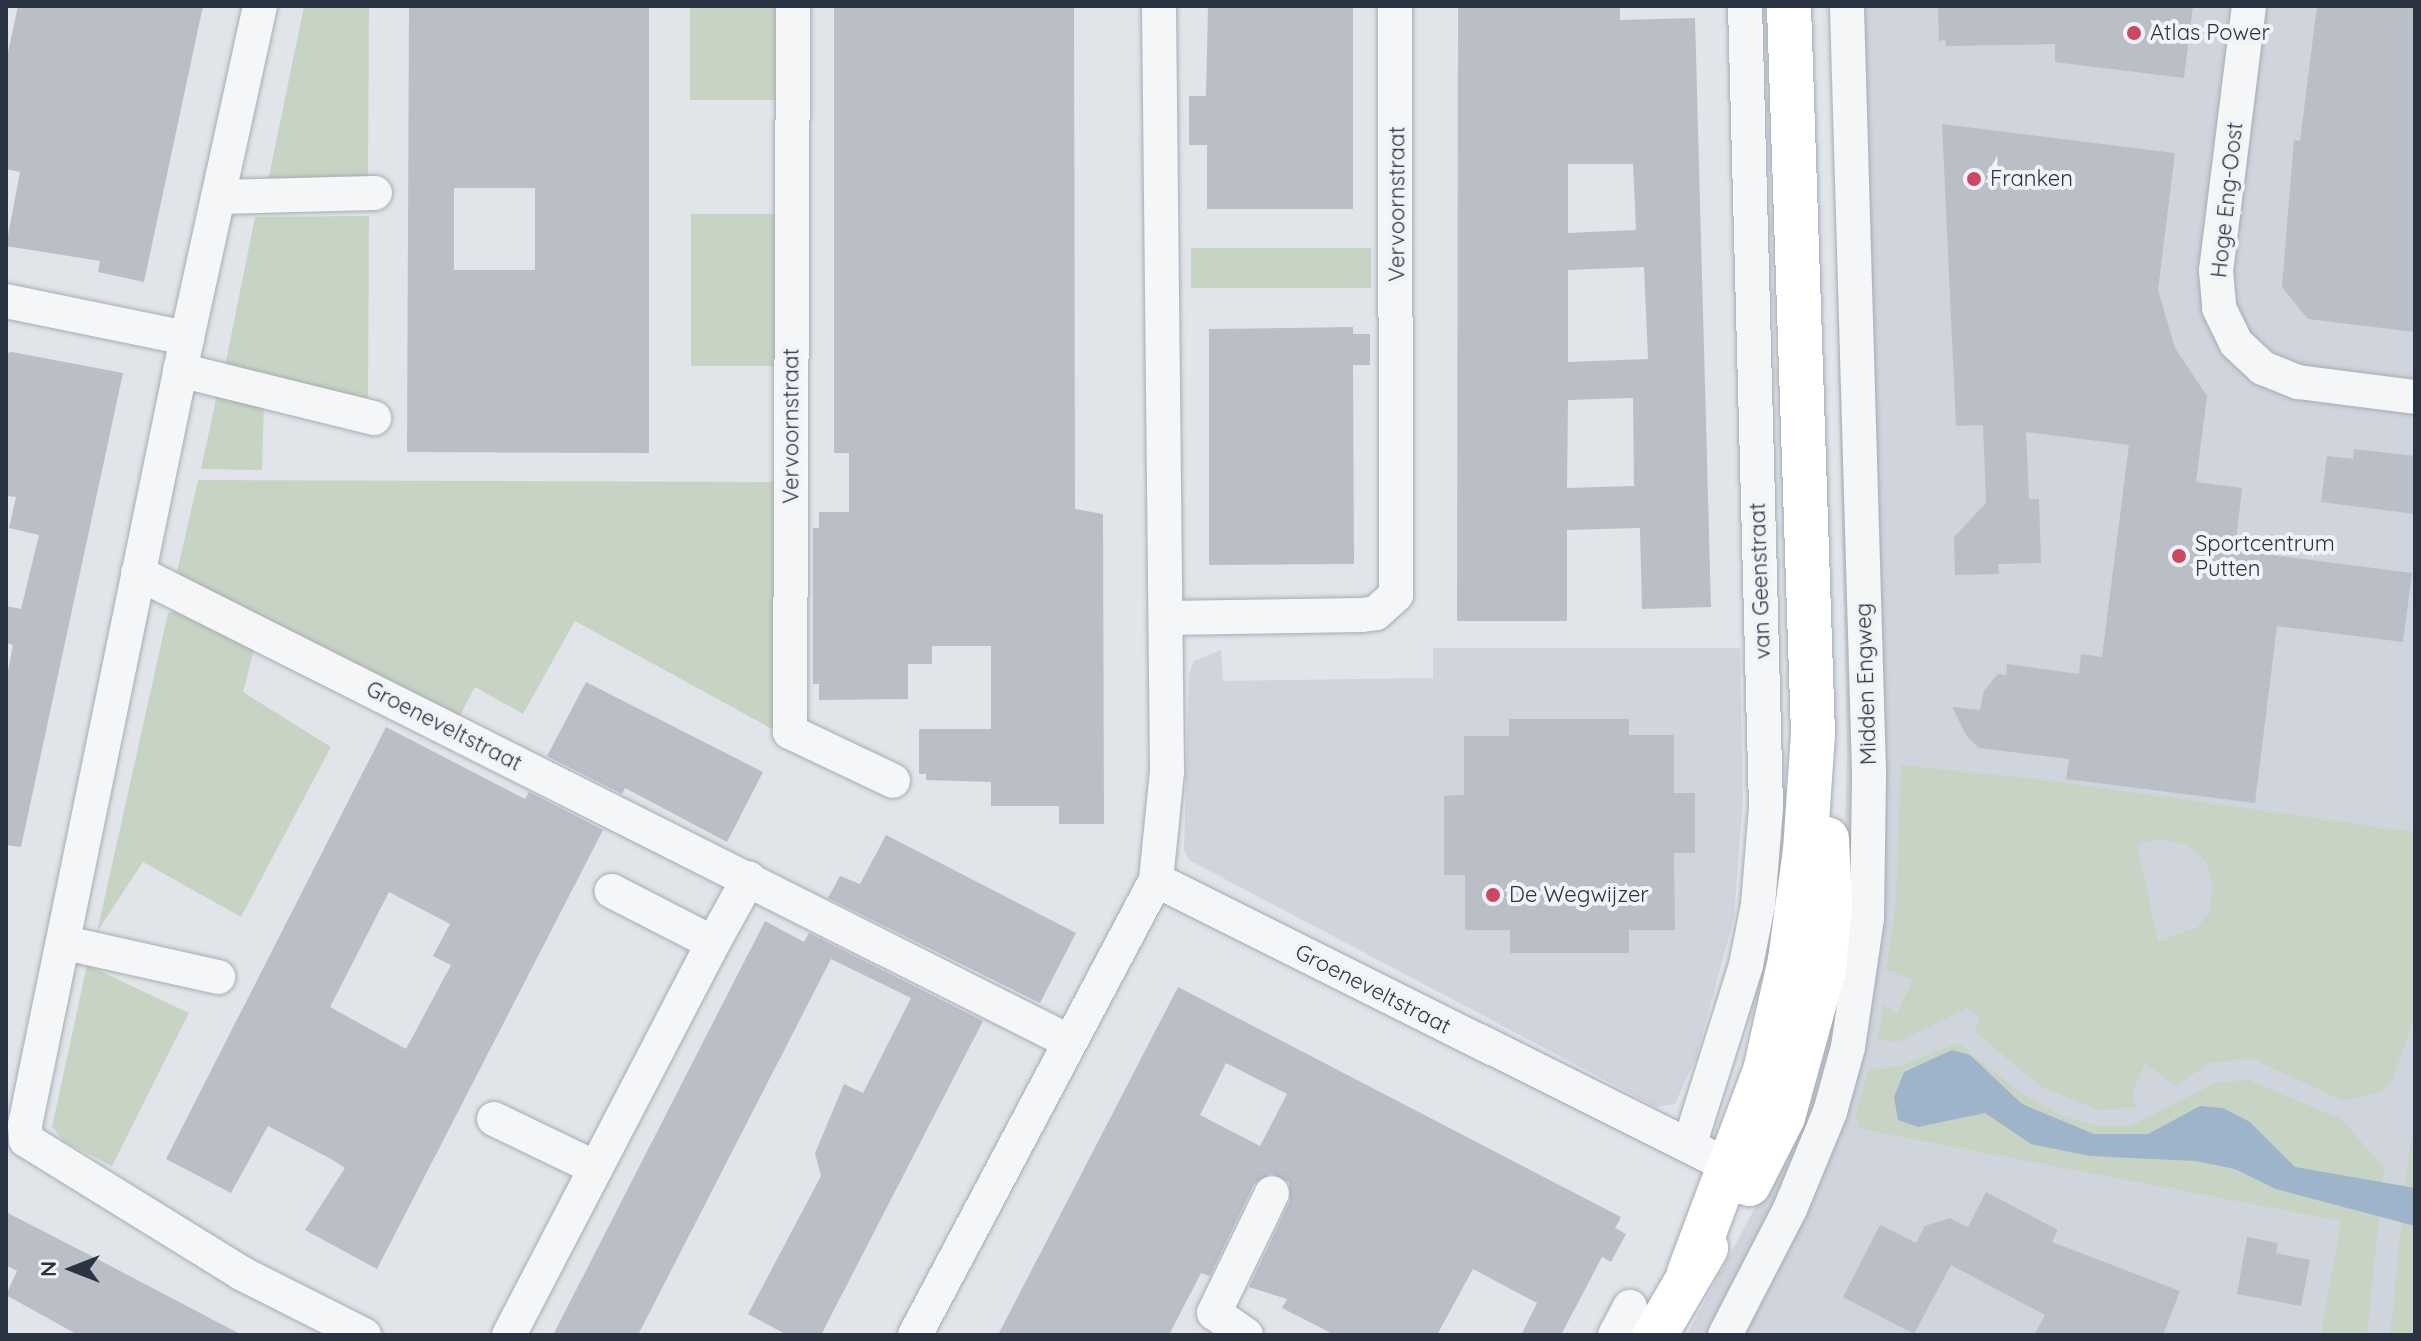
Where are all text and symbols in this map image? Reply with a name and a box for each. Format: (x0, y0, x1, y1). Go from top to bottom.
place label: Atlas Power (2150, 20, 2270, 46)
marker: Atlas Power (2125, 24, 2143, 42)
street label: Hoge Eng-Oost (2206, 121, 2248, 279)
street label: Vervoornstraat (1384, 126, 1410, 282)
place label: Franken (1990, 166, 2073, 192)
marker: Franken (1965, 170, 1983, 188)
street label: Vervoornstraat (778, 348, 804, 504)
street label: van Geenstraat (1744, 502, 1776, 660)
place label: Sportcentrum Putten (2195, 530, 2335, 582)
marker: Sportcentrum Putten (2170, 547, 2188, 565)
street label: Midden Engweg (1850, 602, 1882, 766)
street label: Groeneveltstraat (362, 675, 526, 777)
place label: De Wegwijzer (1509, 882, 1649, 908)
marker: De Wegwijzer (1484, 886, 1502, 904)
street label: Groeneveltstraat (1291, 938, 1455, 1040)
north arrow (32, 1229, 112, 1309)
text: N (34, 1261, 62, 1277)

